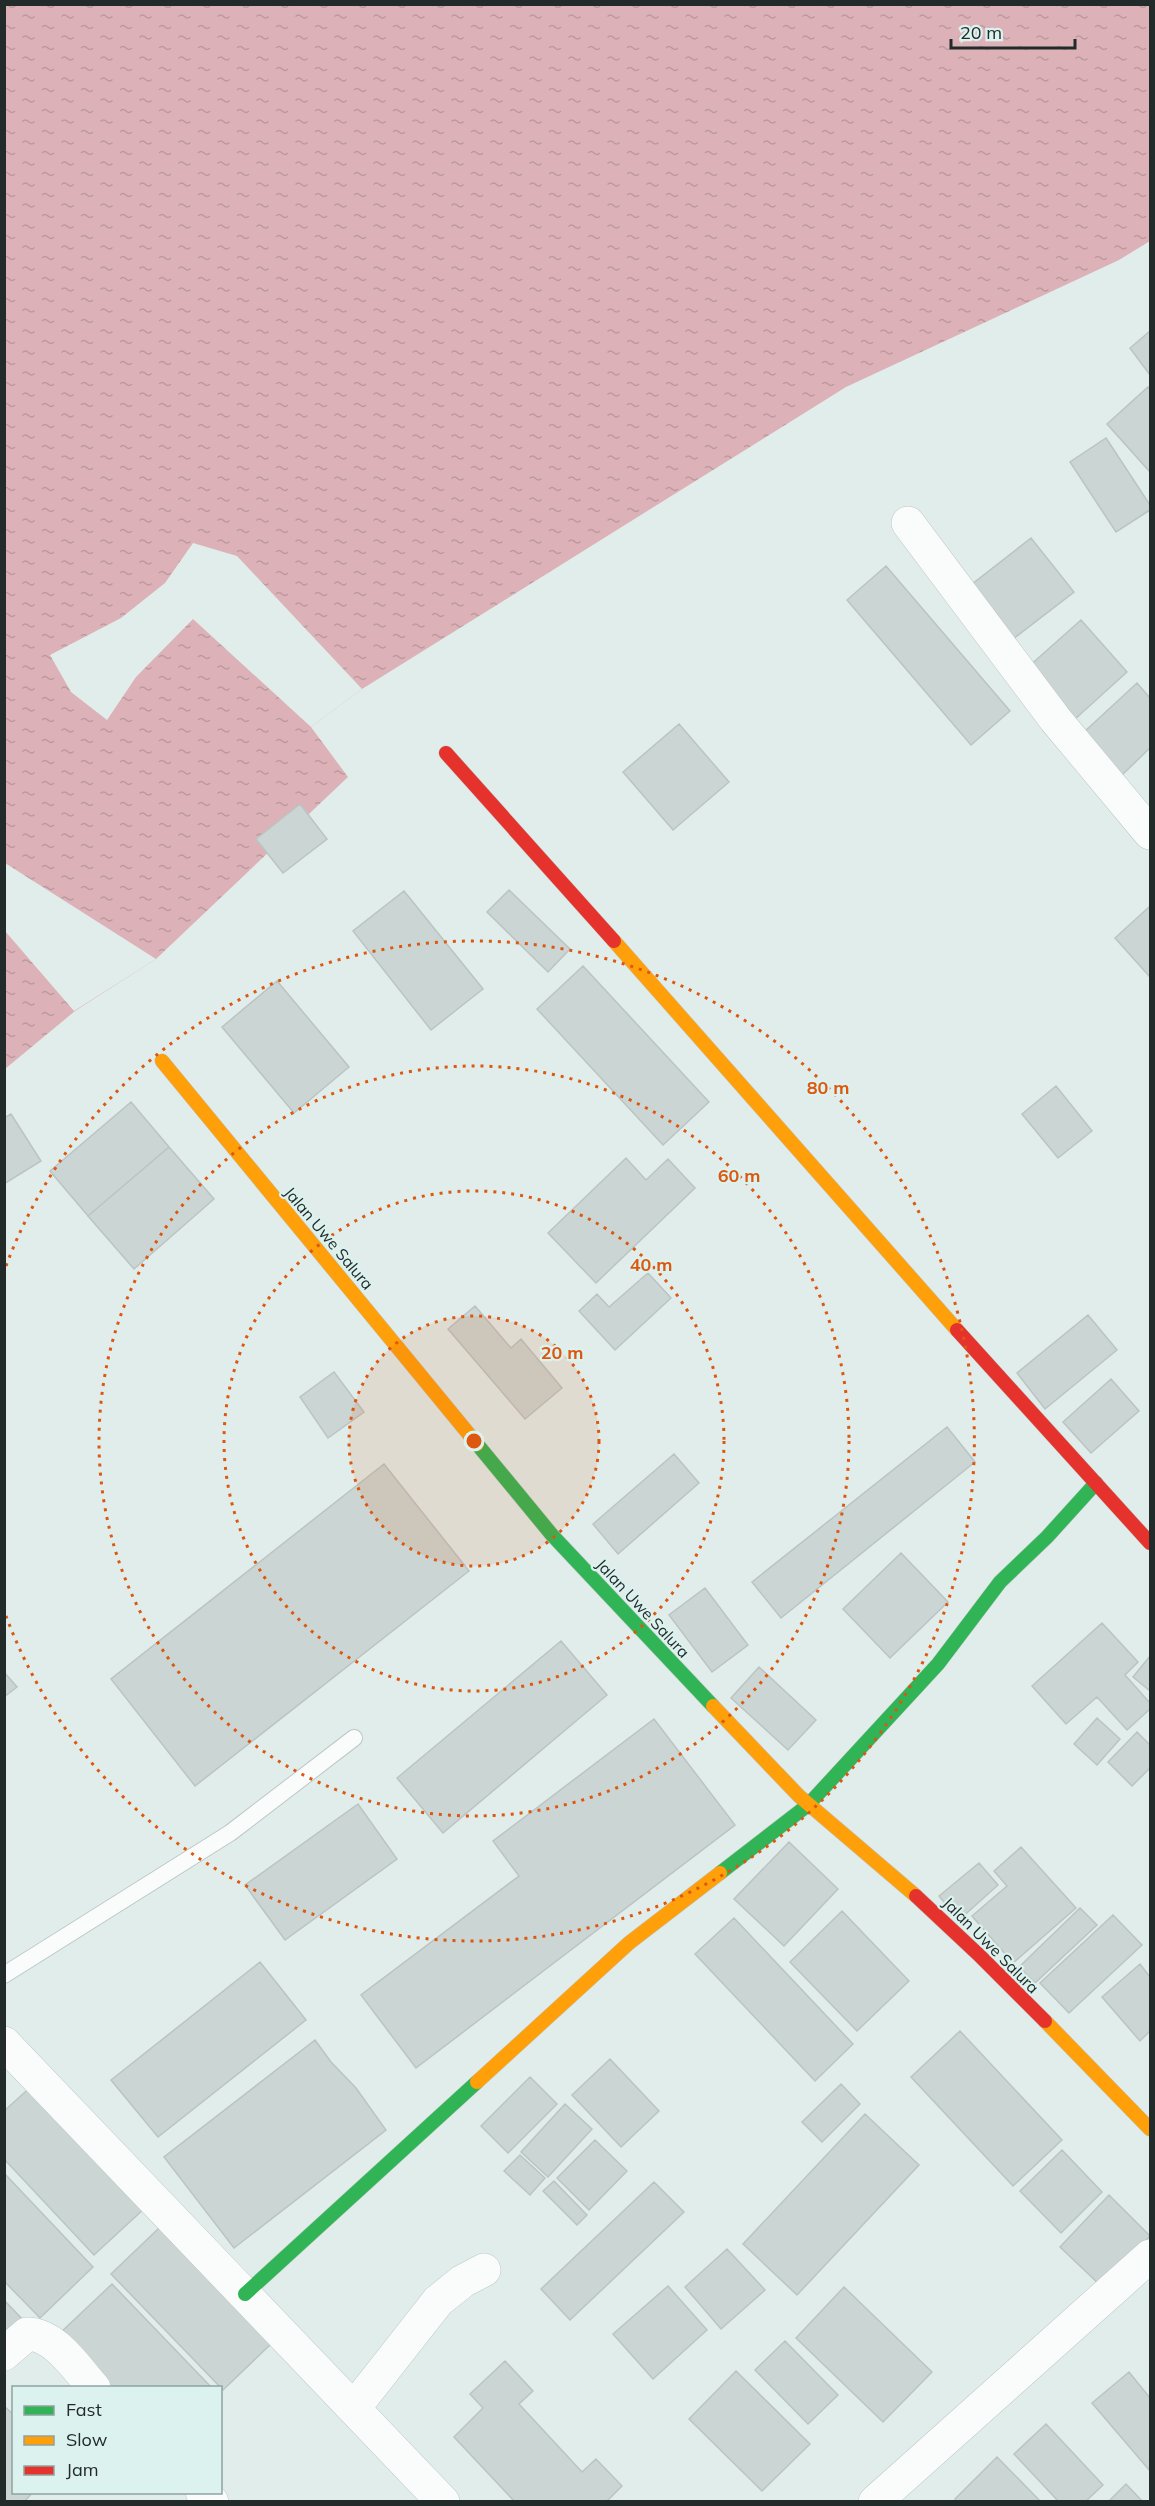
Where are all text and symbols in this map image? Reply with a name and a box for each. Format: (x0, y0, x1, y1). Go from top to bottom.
scale bar (951, 12, 1076, 50)
text: 20 m (960, 21, 1002, 44)
text: 80 m (807, 1076, 849, 1099)
text: 60 m (718, 1164, 760, 1187)
street label: Jalan Uwe Salura (280, 1183, 378, 1293)
text: 40 m (630, 1253, 672, 1276)
text: 20 m (541, 1341, 583, 1364)
centre of rings (464, 1431, 484, 1451)
street label: Jalan Uwe Salura (592, 1554, 694, 1662)
street label: Jalan Uwe Salura (939, 1893, 1043, 1997)
legend (12, 2386, 222, 2494)
text: Fast (66, 2398, 102, 2421)
text: Slow (66, 2428, 108, 2451)
text: Jam (66, 2458, 99, 2481)

